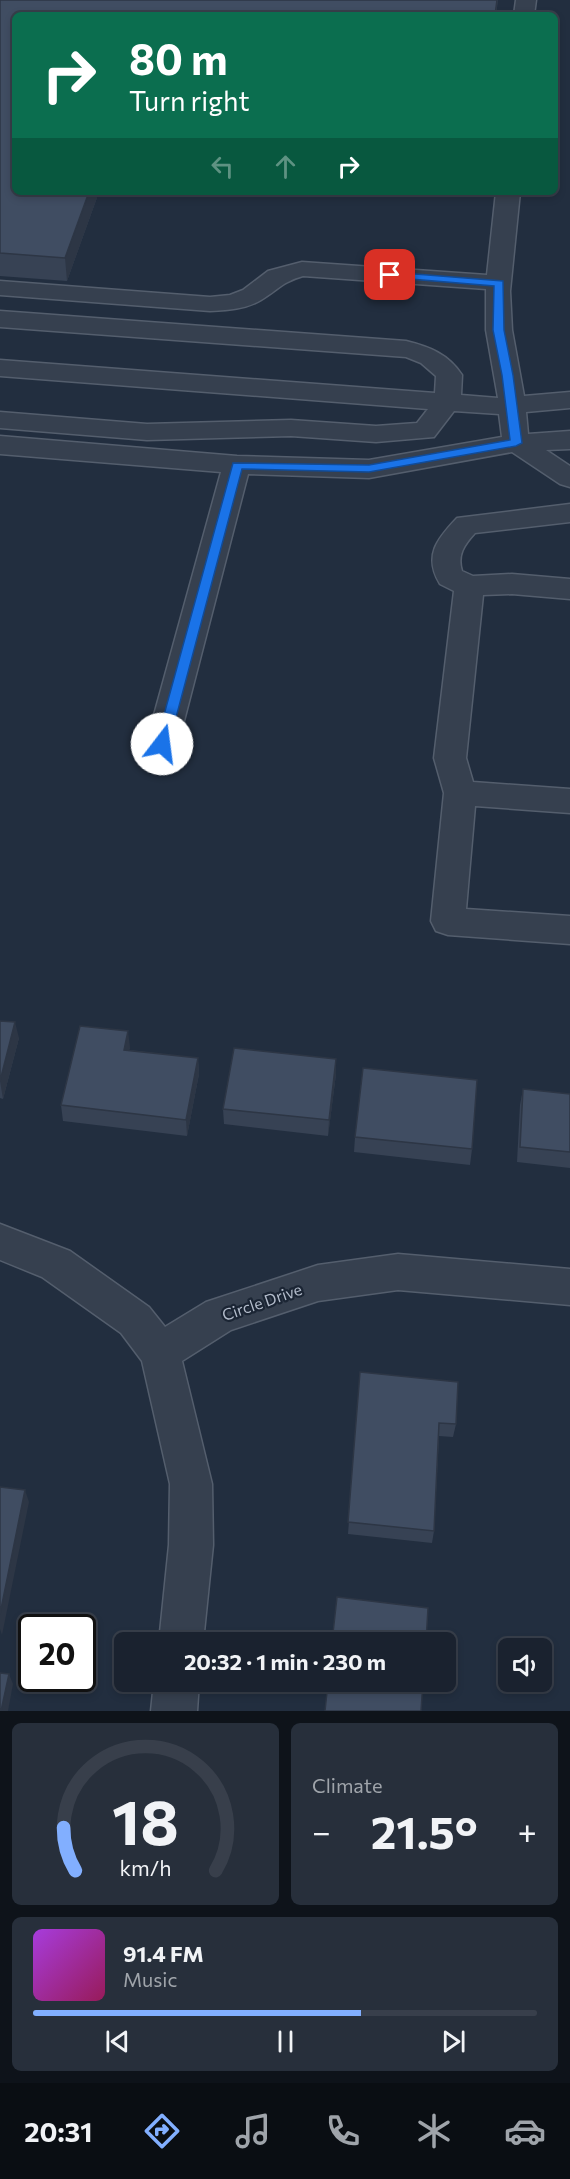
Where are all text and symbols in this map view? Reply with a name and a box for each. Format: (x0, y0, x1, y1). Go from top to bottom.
text: 80 m (129, 32, 228, 84)
icon: right (30, 36, 108, 114)
text: Turn right (129, 84, 249, 117)
icon: left (206, 150, 239, 183)
icon: ahead (269, 150, 302, 183)
icon: right (332, 150, 365, 183)
pin (364, 249, 415, 300)
icon: arrive (373, 258, 406, 291)
position arrow (130, 712, 194, 776)
street label: Circle Drive (219, 1279, 304, 1324)
speed limit sign: 20 (18, 1614, 96, 1692)
map controls (498, 1638, 552, 1692)
button: sound (498, 1638, 552, 1692)
text: 20:32 · 1 min · 230 m (184, 1648, 386, 1675)
text: Climate (312, 1773, 382, 1797)
text: 18 (112, 1782, 179, 1858)
text: 21.5° (371, 1803, 478, 1858)
text: − (312, 1810, 331, 1851)
text: + (518, 1810, 537, 1851)
text: km/h (119, 1854, 172, 1880)
text: 91.4 FM (123, 1940, 204, 1967)
text: Music (123, 1967, 177, 1991)
icon: previous (101, 2025, 134, 2058)
icon: pause (269, 2025, 302, 2058)
icon: next (437, 2025, 470, 2058)
icon: directions (141, 2110, 183, 2152)
icon: music (232, 2110, 274, 2152)
icon: phone (322, 2110, 364, 2152)
icon: climate (413, 2110, 455, 2152)
icon: car (504, 2110, 546, 2152)
text: 20:31 (24, 2115, 93, 2148)

